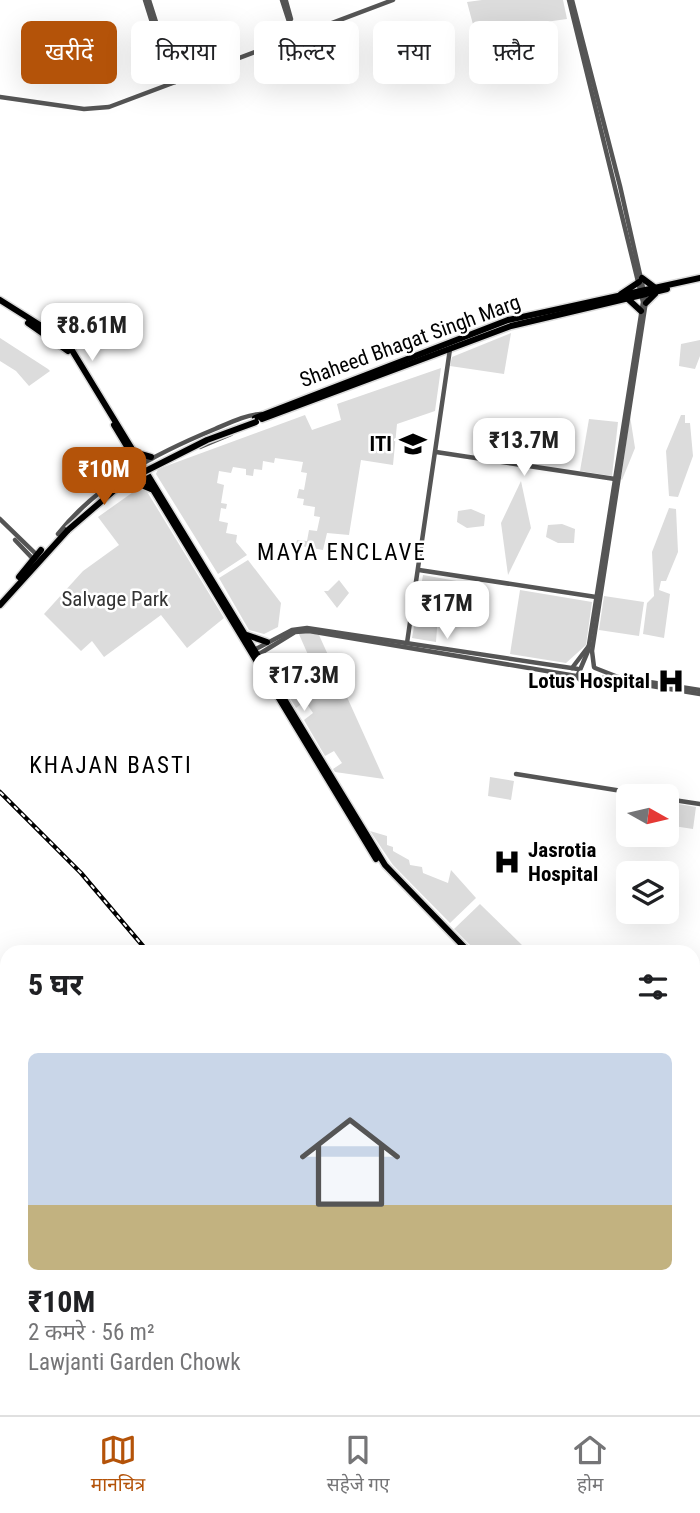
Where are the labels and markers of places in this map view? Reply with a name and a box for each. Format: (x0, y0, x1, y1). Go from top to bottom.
pin: ₹8.61M (35, 304, 149, 363)
pin: ₹13.7M (467, 419, 581, 478)
school or university icon: ITI (398, 429, 428, 459)
place label: ITI (370, 432, 392, 456)
pin: ₹10M (63, 448, 145, 507)
pin: ₹17M (406, 582, 488, 641)
pin: ₹17.3M (247, 654, 361, 713)
hospital icon: Lotus Hospital (656, 666, 686, 696)
place label: Lotus Hospital (528, 669, 650, 693)
place label: Jasrotia Hospital (528, 838, 598, 886)
hospital icon: Jasrotia Hospital (492, 847, 522, 877)

